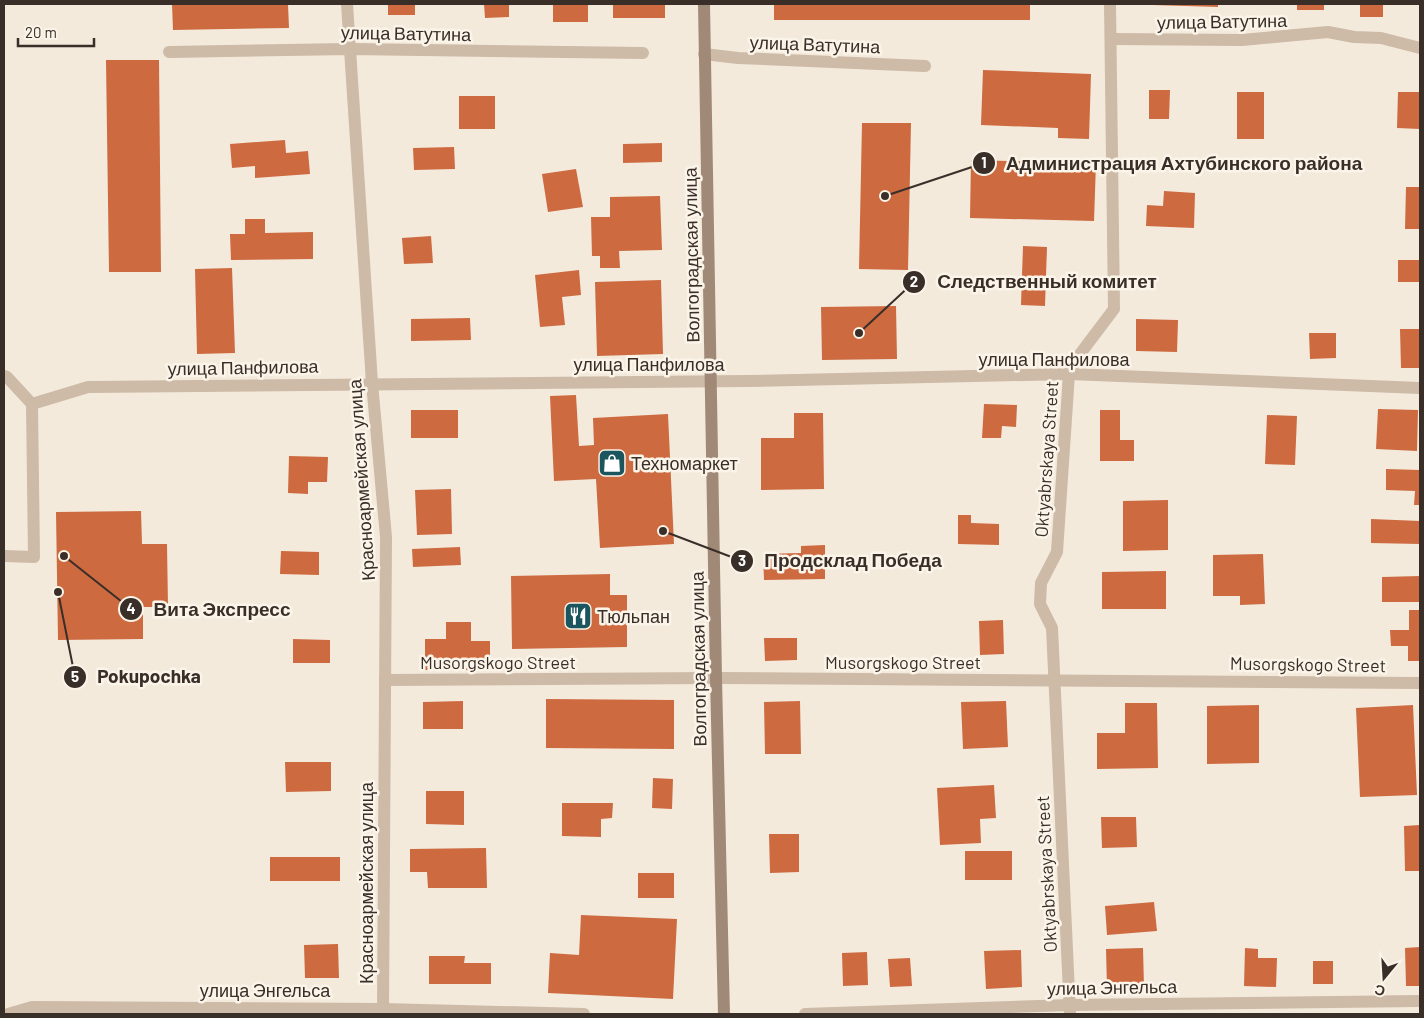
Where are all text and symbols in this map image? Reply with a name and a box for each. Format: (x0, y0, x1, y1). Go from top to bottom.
street label: улица Ватутина (1157, 9, 1288, 33)
scale bar (18, 15, 94, 47)
street label: улица Ватутина (341, 21, 472, 45)
text: 20 m (25, 23, 57, 41)
street label: улица Ватутина (749, 31, 882, 57)
callout: Администрация Ахтубинского района (971, 146, 1373, 180)
text: Администрация Ахтубинского района (1006, 151, 1363, 174)
text: 1 (981, 153, 987, 171)
street label: Волгоградская улица (678, 166, 704, 343)
callout: Следственный комитет (902, 265, 1167, 299)
text: Следственный комитет (937, 269, 1157, 292)
text: 2 (910, 272, 918, 290)
street label: улица Панфилова (979, 348, 1130, 370)
street label: улица Панфилова (574, 353, 725, 375)
street label: улица Панфилова (167, 355, 320, 379)
street label: Красноармейская улица (343, 377, 379, 582)
street label: Oktyabrskaya Street (1030, 380, 1062, 538)
shop icon: Техномаркет (597, 448, 627, 478)
place label: Техномаркет (631, 452, 738, 474)
callout: Продсклад Победа (729, 544, 952, 578)
text: Продсклад Победа (764, 548, 942, 571)
text: 3 (738, 551, 746, 569)
street label: Волгоградская улица (685, 570, 711, 747)
callout: Вита Экспресс (119, 592, 301, 626)
text: Вита Экспресс (154, 597, 291, 620)
text: 4 (126, 599, 136, 617)
restaurant icon: Тюльпан (563, 601, 593, 631)
place label: Тюльпан (597, 605, 670, 627)
street label: Musorgskogo Street (420, 651, 576, 673)
street label: Musorgskogo Street (825, 651, 981, 673)
street label: Musorgskogo Street (1230, 652, 1386, 676)
callout: Pokupochka (63, 660, 211, 694)
text: Pokupochka (97, 664, 201, 687)
text: 5 (71, 667, 79, 685)
street label: Красноармейская улица (355, 781, 377, 984)
street label: Oktyabrskaya Street (1031, 795, 1061, 953)
north arrow (1359, 953, 1409, 1003)
street label: улица Энгельса (1047, 975, 1178, 999)
street label: улица Энгельса (200, 979, 331, 1001)
text: С (1372, 981, 1387, 1000)

